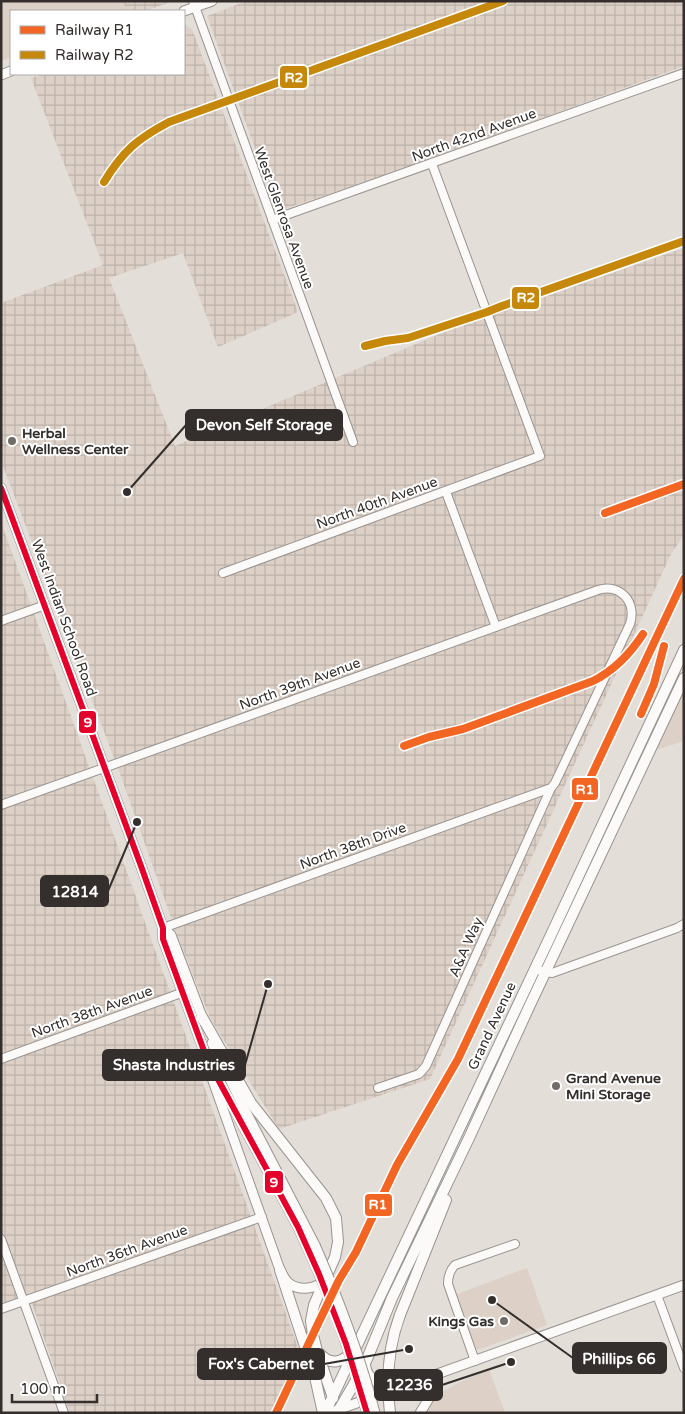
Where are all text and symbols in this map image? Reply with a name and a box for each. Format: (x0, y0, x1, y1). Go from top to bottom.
legend (10, 10, 185, 75)
text: Railway R1 (55, 21, 134, 39)
text: Railway R2 (55, 46, 134, 64)
line badge: R2 (279, 65, 308, 89)
text: R2 (285, 69, 304, 86)
street label: North 42nd Avenue (409, 105, 539, 165)
street label: West Glenrosa Avenue (250, 145, 318, 291)
line badge: R2 (511, 286, 540, 310)
text: R2 (517, 289, 536, 306)
callout: Devon Self Storage (186, 410, 342, 440)
text: Devon Self Storage (196, 416, 333, 435)
place label: Herbal Wellness Center (22, 425, 129, 458)
marker: Herbal Wellness Center (6, 435, 18, 447)
street label: North 40th Avenue (314, 473, 440, 533)
street label: West Indian School Road (28, 537, 100, 699)
street label: North 39th Avenue (237, 654, 363, 714)
line badge: 9 (78, 710, 97, 734)
text: 9 (84, 714, 93, 731)
line badge: R1 (571, 777, 599, 801)
text: R1 (576, 781, 594, 798)
street label: North 38th Drive (297, 819, 409, 873)
callout: 12814 (41, 876, 108, 906)
text: 12814 (51, 883, 99, 901)
street label: A&A Way (445, 914, 487, 980)
street label: Grand Avenue (464, 979, 520, 1073)
street label: North 38th Avenue (29, 982, 155, 1042)
callout: Shasta Industries (103, 1050, 245, 1080)
text: Shasta Industries (113, 1056, 235, 1074)
place label: Grand Avenue Mini Storage (566, 1070, 661, 1103)
marker: Grand Avenue Mini Storage (550, 1080, 562, 1092)
line badge: 9 (264, 1170, 284, 1194)
text: 9 (270, 1174, 279, 1191)
line badge: R1 (364, 1193, 393, 1217)
text: R1 (369, 1196, 387, 1213)
street label: North 36th Avenue (64, 1221, 190, 1281)
place label: Kings Gas (428, 1313, 494, 1330)
marker: Kings Gas (498, 1315, 510, 1327)
callout: Phillips 66 (573, 1343, 666, 1373)
callout: Fox's Cabernet (198, 1349, 324, 1379)
text: Phillips 66 (582, 1350, 656, 1369)
text: Fox's Cabernet (208, 1355, 314, 1373)
callout: 12236 (375, 1370, 442, 1400)
scale bar (12, 1372, 98, 1404)
text: 12236 (385, 1376, 433, 1394)
text: 100 m (20, 1380, 66, 1398)

